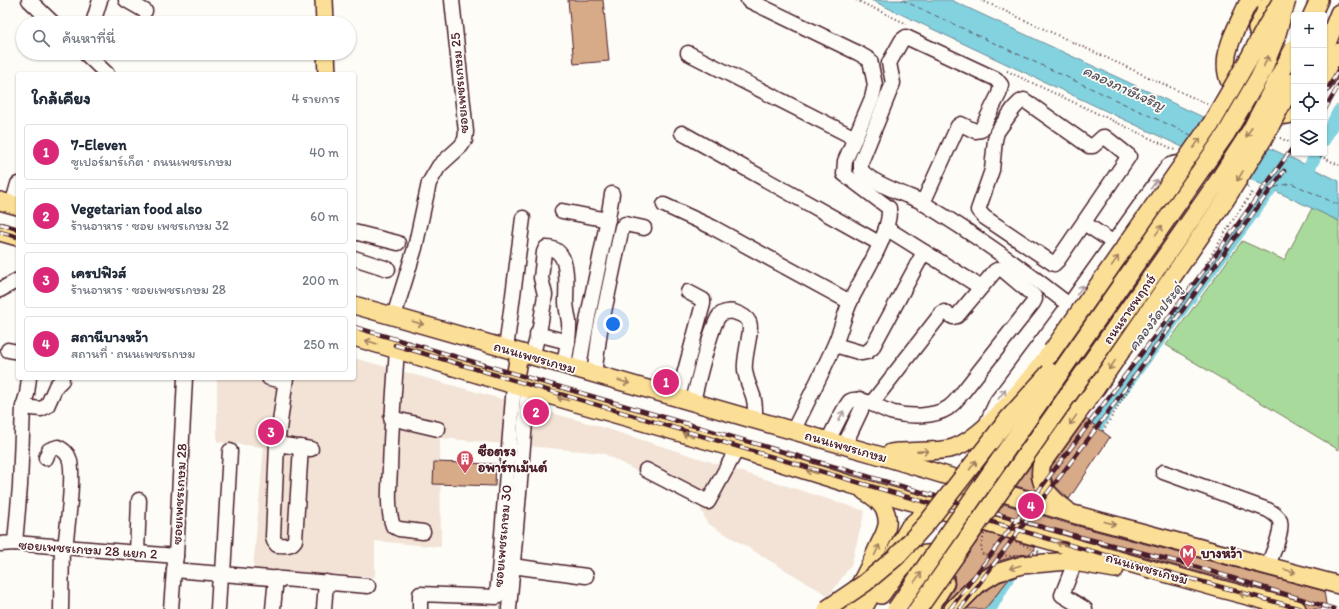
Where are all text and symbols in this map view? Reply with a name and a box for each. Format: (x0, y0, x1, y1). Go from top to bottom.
map controls (1291, 12, 1327, 156)
button: + (1291, 12, 1327, 48)
search box (16, 16, 356, 60)
icon: search (30, 27, 52, 49)
text: ค้นหาที่นี่ (62, 29, 115, 47)
street label: ซอยเพชรเกษม 25 (447, 32, 472, 134)
button: − (1291, 48, 1327, 84)
one-way arrow (1263, 56, 1270, 68)
water label: คลองภาษีเจริญ (1080, 61, 1169, 115)
button: locate (1291, 84, 1327, 120)
text: ใกล้เคียง (32, 88, 91, 108)
text: 4 รายการ (292, 91, 340, 106)
button: layers (1291, 120, 1327, 156)
one-way arrow (1245, 126, 1253, 138)
text: 7-Eleven (71, 136, 127, 154)
one-way arrow (1193, 138, 1201, 149)
text: 1 (43, 145, 49, 160)
text: 40 m (309, 145, 339, 160)
text: ซูเปอร์มาร์เก็ต · ถนนเพชรเกษม (71, 154, 232, 169)
one-way arrow (1236, 170, 1244, 182)
one-way arrow (1150, 178, 1158, 189)
text: Vegetarian food also (71, 200, 202, 218)
text: 2 (43, 209, 49, 224)
text: 60 m (310, 209, 339, 224)
text: ร้านอาหาร · ซอย เพชรเกษม 32 (71, 218, 229, 233)
one-way arrow (1155, 225, 1163, 236)
one-way arrow (1111, 256, 1119, 267)
text: เครปฟิวส์ (71, 264, 127, 282)
street label: ถนนราชพฤกษ์ (1099, 271, 1160, 347)
text: 3 (42, 273, 50, 288)
text: 200 m (302, 273, 339, 288)
water label: คลองวัดประดู่ (1124, 278, 1188, 355)
text: ร้านอาหาร · ซอยเพชรเกษม 28 (71, 282, 226, 297)
one-way arrow (1076, 285, 1084, 296)
your location (603, 314, 623, 334)
one-way arrow (412, 320, 425, 327)
text: สถานีบางหว้า (71, 328, 148, 346)
text: 4 (42, 337, 50, 352)
text: 250 m (303, 337, 339, 352)
one-way arrow (365, 338, 378, 345)
street label: ถนนเพชรเกษม (492, 338, 578, 377)
text: สถานที่ · ถนนเพชรเกษม (71, 346, 195, 361)
one-way arrow (1108, 359, 1116, 370)
pin: 1 (653, 367, 679, 397)
one-way arrow (617, 379, 630, 386)
one-way arrow (997, 389, 1006, 400)
one-way arrow (556, 394, 569, 402)
pin: 2 (523, 397, 549, 427)
one-way arrow (838, 410, 845, 422)
one-way arrow (1069, 414, 1077, 425)
pin: 3 (258, 417, 284, 447)
street label: ถนนเพชรเกษม (803, 427, 889, 466)
one-way arrow (681, 431, 694, 438)
street label: ซอยเพชรเกษม 28 (168, 443, 191, 545)
place label: ซื่อตรง อพาร์ทเม้นต์ (477, 443, 547, 476)
one-way arrow (916, 447, 929, 454)
building icon: ซื่อตรง อพาร์ทเม้นต์ (455, 449, 475, 474)
one-way arrow (969, 459, 977, 470)
one-way arrow (806, 468, 819, 475)
street label: ซอยเพชรเกษม 30 (490, 484, 515, 588)
pin: 4 (1018, 491, 1044, 521)
one-way arrow (1104, 520, 1117, 528)
street label: ซอยเพชรเกษม 28 แยก 2 (18, 536, 159, 563)
one-way arrow (1056, 540, 1069, 547)
metro station icon: บางหว้า (1178, 543, 1198, 568)
one-way arrow (874, 544, 881, 556)
place label: บางหว้า (1200, 545, 1243, 562)
street label: ถนนเพชรเกษม (1104, 549, 1190, 588)
one-way arrow (1009, 564, 1022, 571)
one-way arrow (1283, 568, 1296, 576)
one-way arrow (914, 572, 922, 583)
one-way arrow (1239, 591, 1252, 598)

